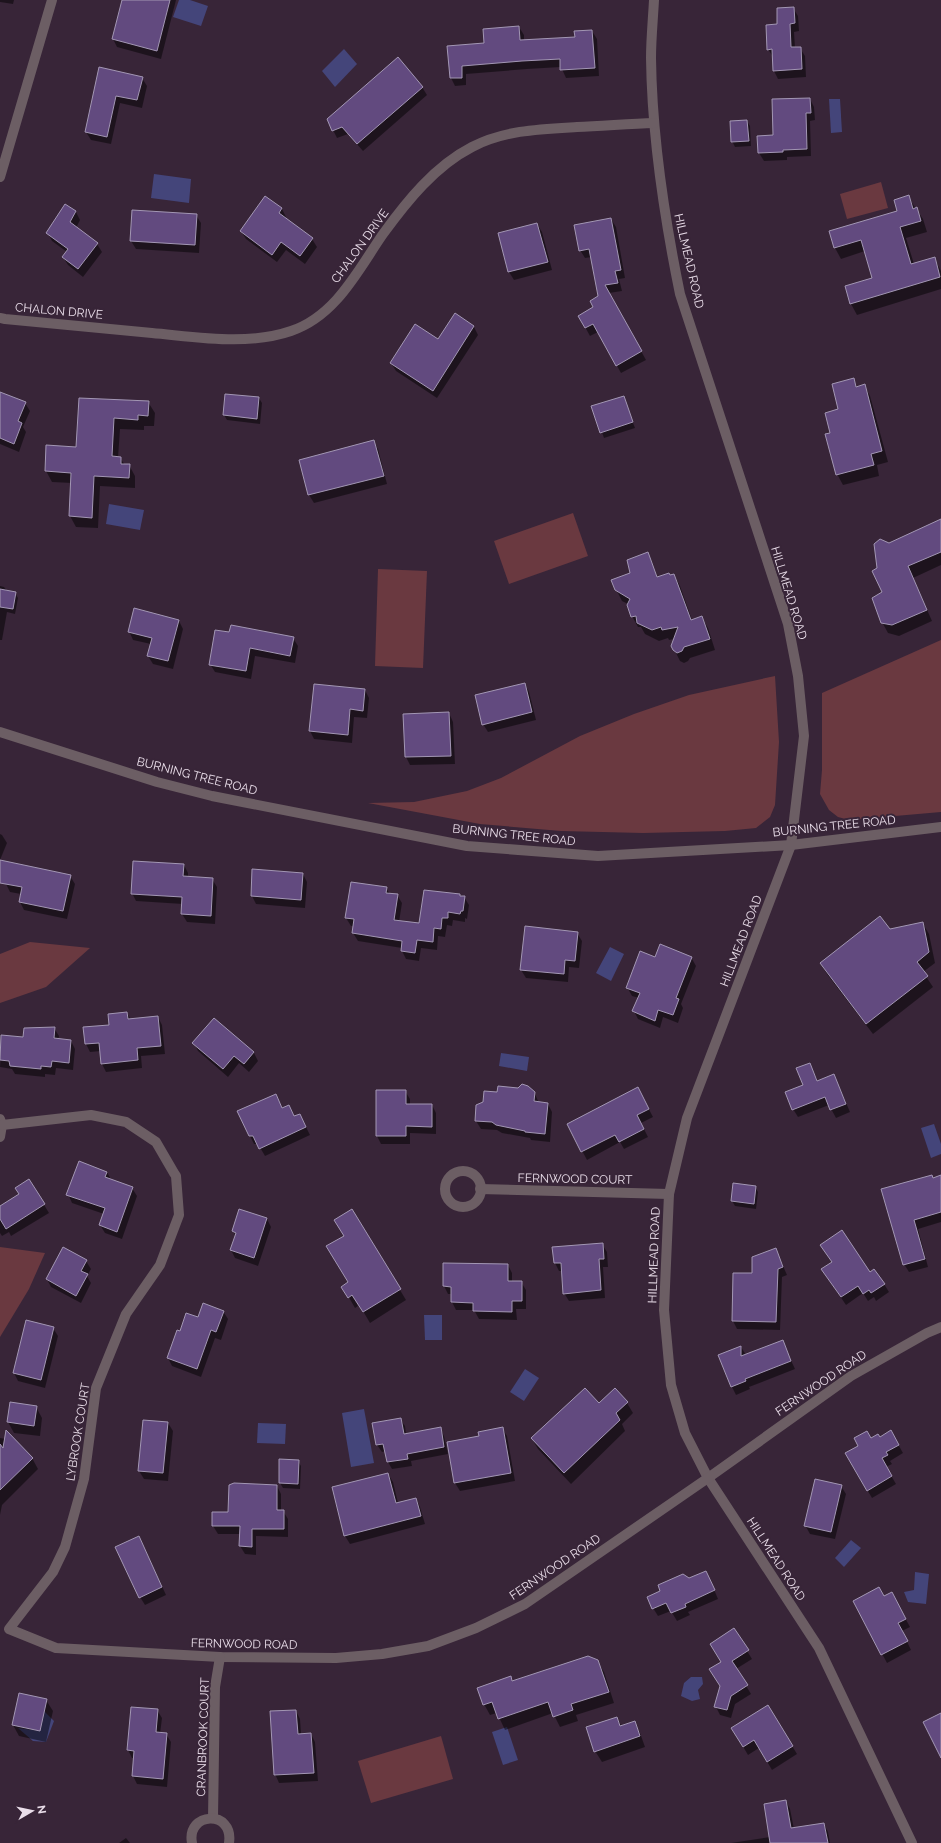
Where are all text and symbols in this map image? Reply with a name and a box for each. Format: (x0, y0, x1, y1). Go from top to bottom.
street label: CHALON DRIVE (328, 206, 392, 286)
street label: HILLMEAD ROAD (671, 212, 707, 310)
street label: CHALON DRIVE (15, 300, 103, 322)
street label: HILLMEAD ROAD (768, 545, 810, 642)
street label: BURNING TREE ROAD (135, 754, 259, 798)
street label: BURNING TREE ROAD (772, 813, 897, 839)
street label: BURNING TREE ROAD (452, 822, 577, 848)
street label: HILLMEAD ROAD (717, 893, 765, 989)
street label: FERNWOOD COURT (518, 1171, 633, 1187)
street label: HILLMEAD ROAD (645, 1206, 663, 1304)
street label: FERNWOOD ROAD (773, 1347, 869, 1419)
street label: LYBROOK COURT (63, 1381, 93, 1482)
street label: HILLMEAD ROAD (744, 1515, 808, 1604)
street label: FERNWOOD ROAD (507, 1531, 603, 1603)
street label: FERNWOOD ROAD (191, 1636, 298, 1652)
street label: CRANBROOK COURT (194, 1677, 212, 1797)
north arrow (12, 1791, 52, 1831)
text: N (34, 1804, 48, 1815)

